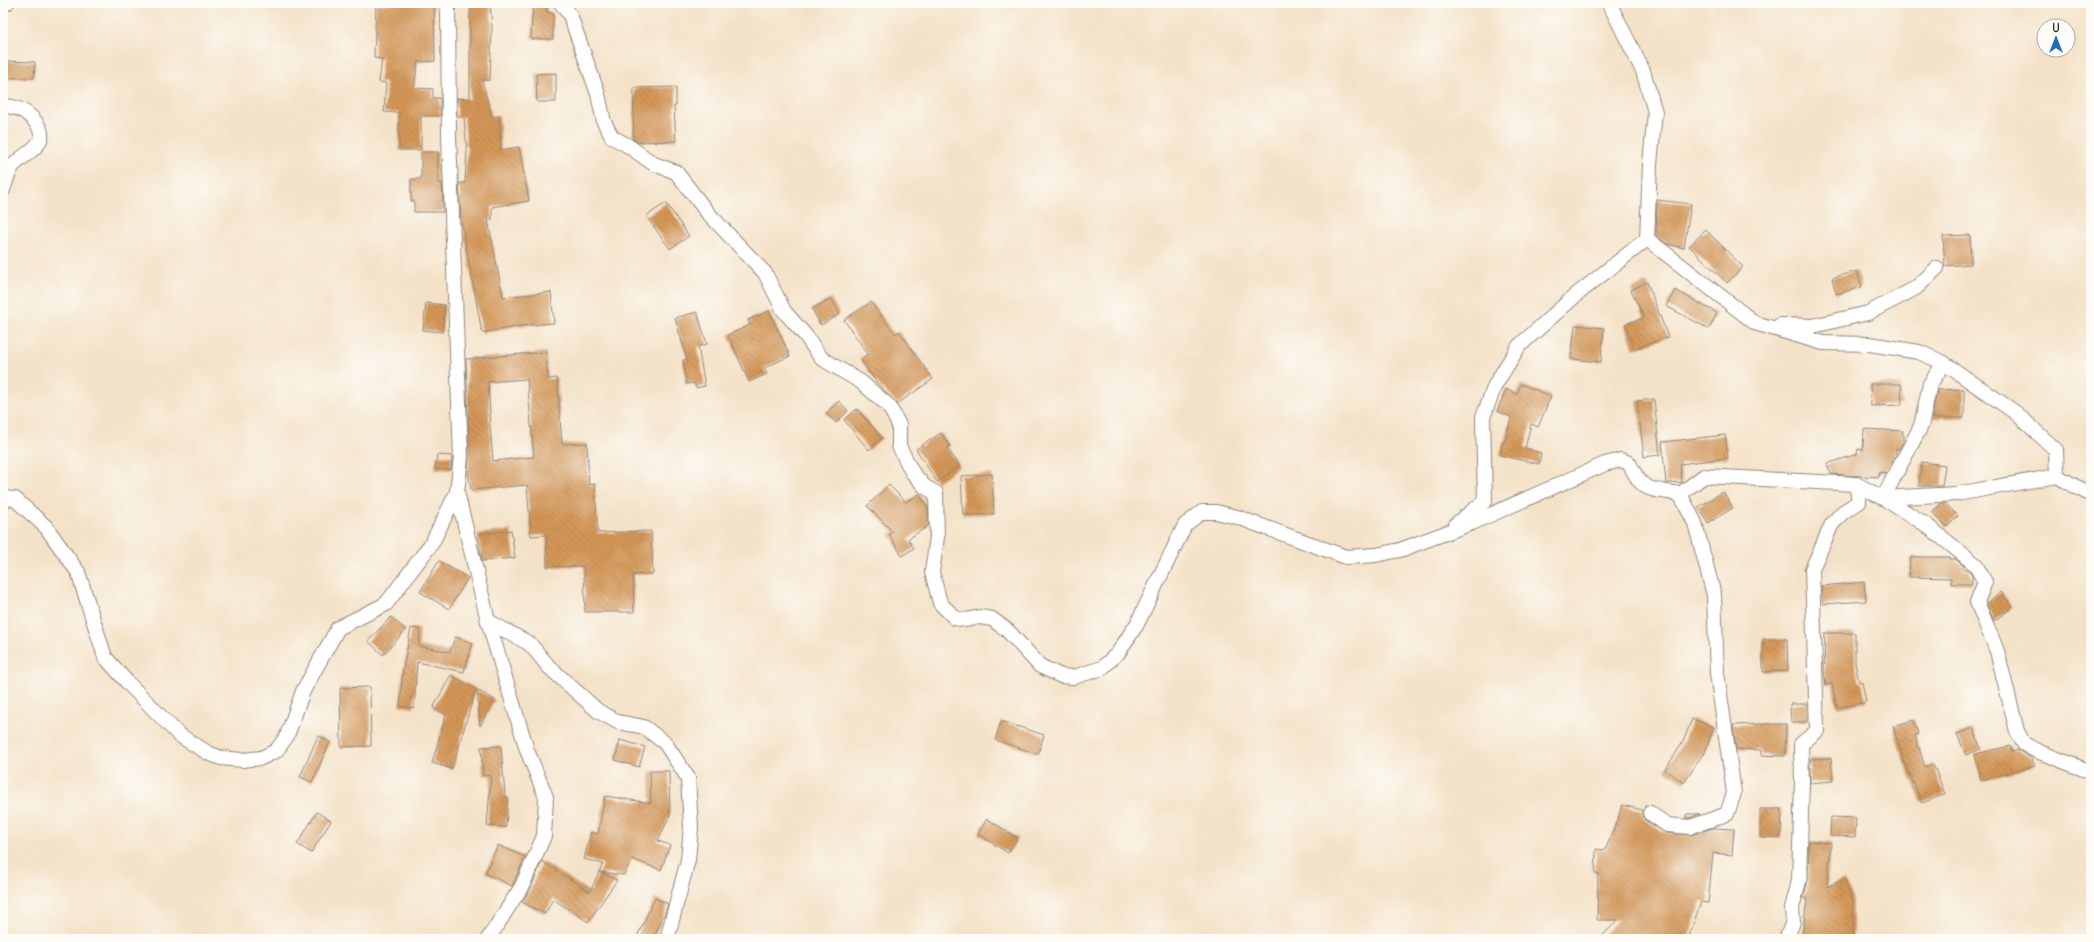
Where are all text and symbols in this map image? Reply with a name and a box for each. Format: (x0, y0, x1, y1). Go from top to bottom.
north arrow (2036, 18, 2076, 58)
text: U (2052, 21, 2060, 35)

